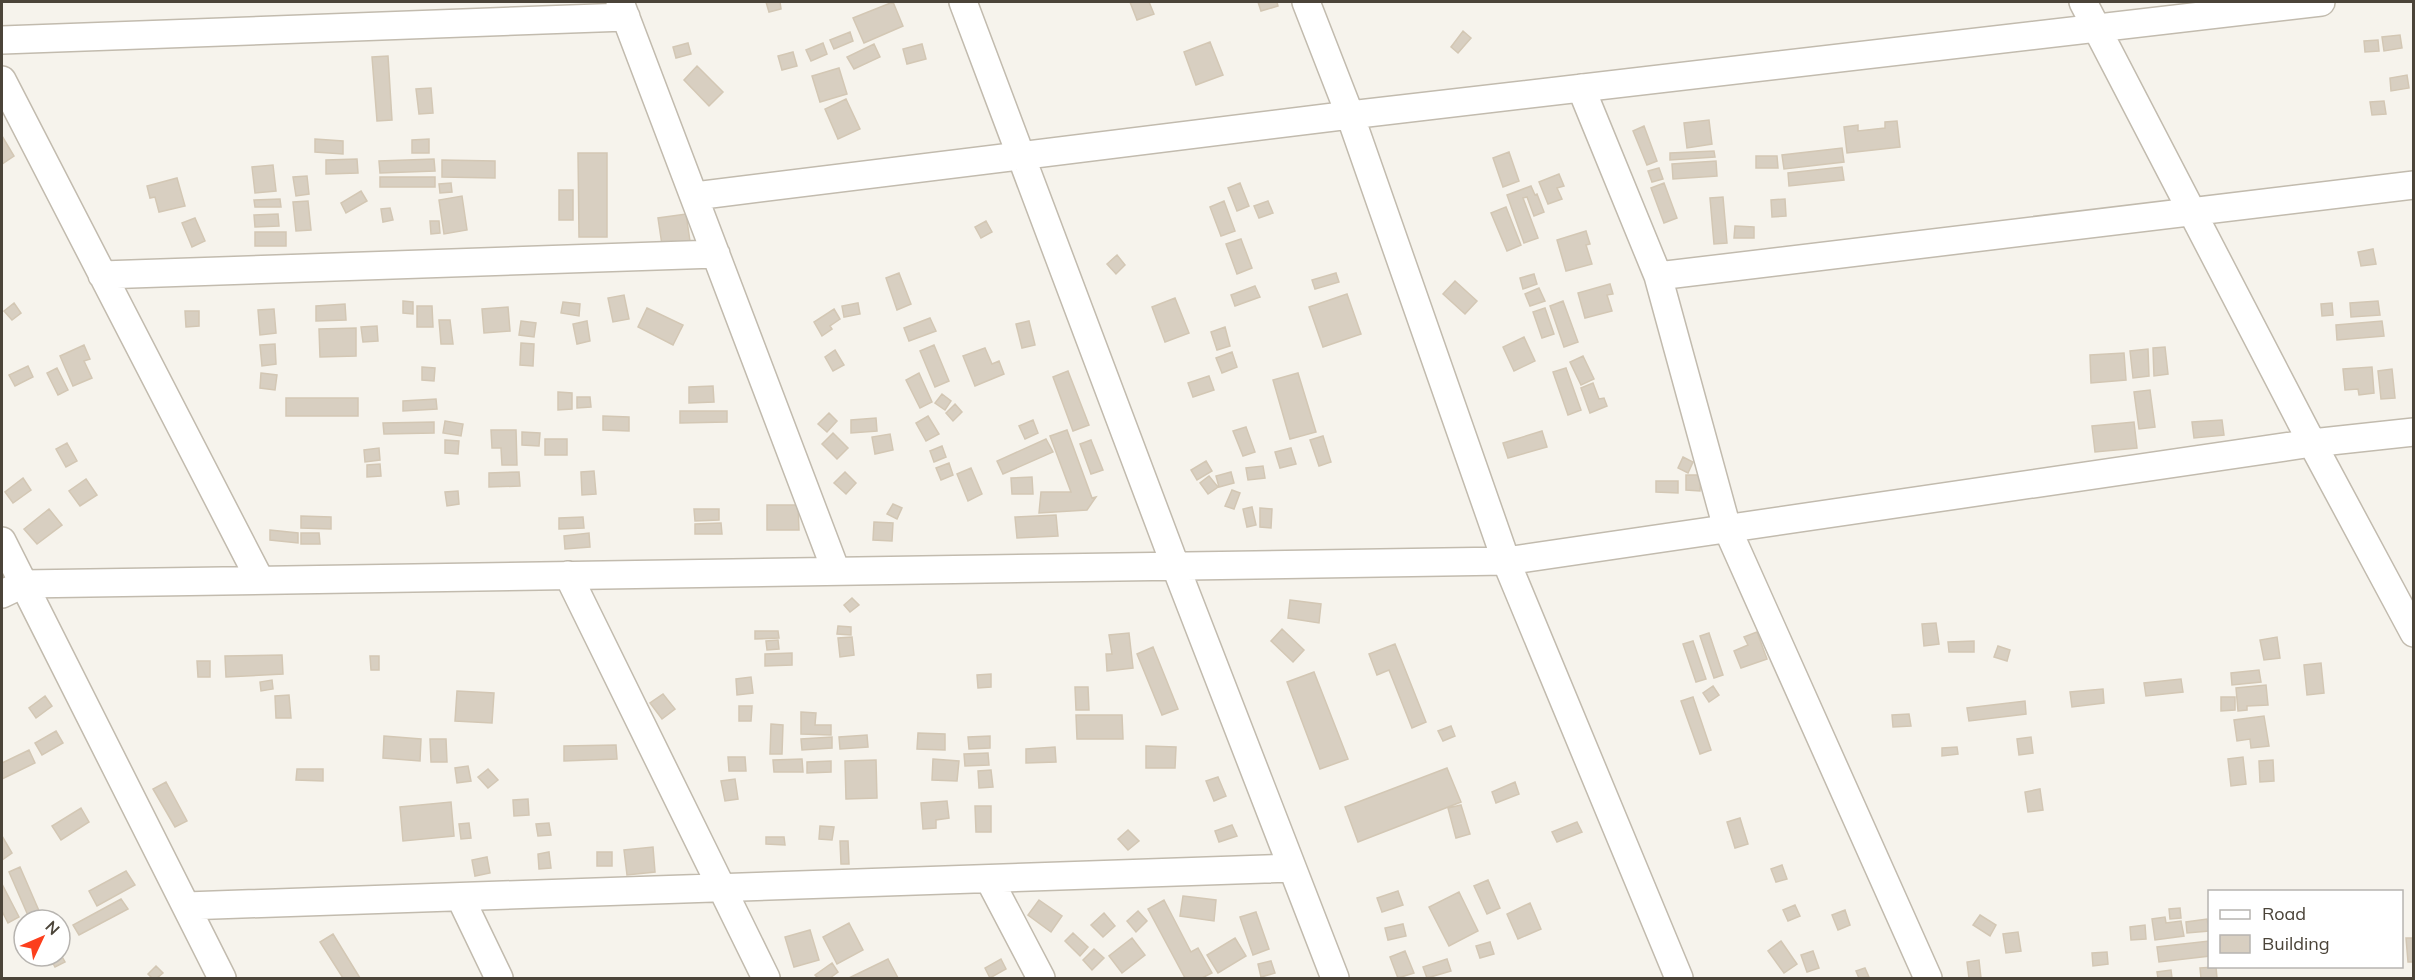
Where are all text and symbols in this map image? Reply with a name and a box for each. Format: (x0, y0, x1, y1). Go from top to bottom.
legend (2208, 890, 2403, 968)
text: Road (2262, 902, 2306, 925)
north arrow (12, 908, 72, 968)
text: N (41, 916, 64, 939)
text: Building (2262, 932, 2330, 955)

